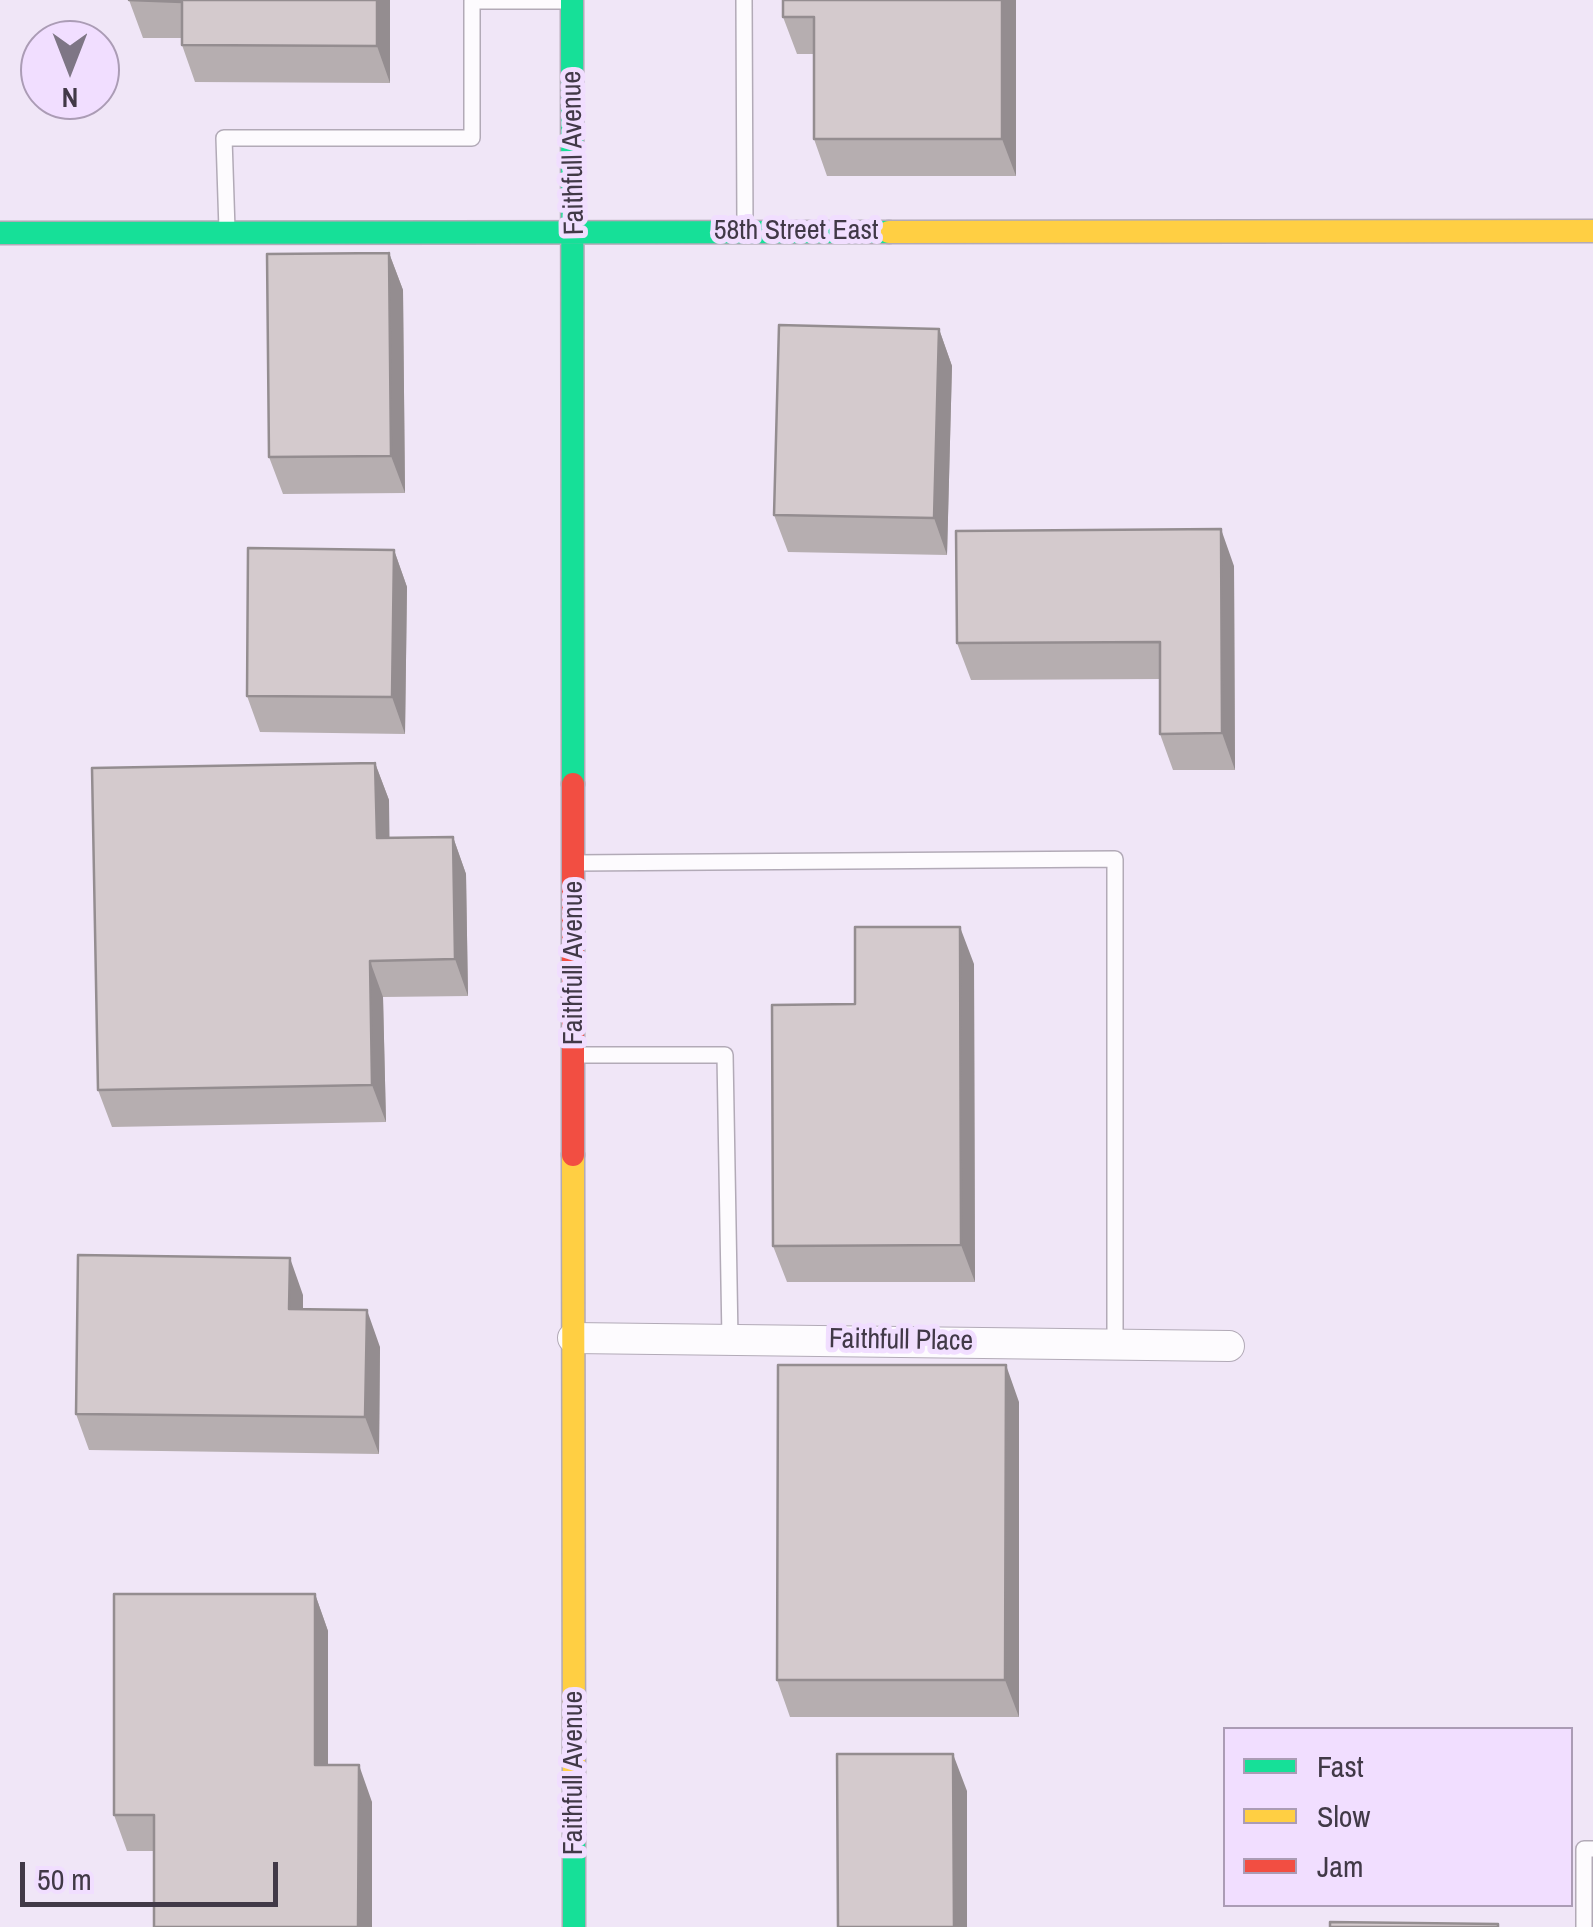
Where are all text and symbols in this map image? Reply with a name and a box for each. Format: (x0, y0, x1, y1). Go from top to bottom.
north arrow (20, 20, 120, 120)
street label: Faithfull Avenue (556, 71, 592, 235)
text: N (62, 79, 78, 117)
street label: 58th Street East (714, 214, 878, 248)
street label: Faithfull Avenue (557, 881, 591, 1045)
street label: Faithfull Place (829, 1323, 973, 1359)
street label: Faithfull Avenue (557, 1691, 591, 1855)
legend (1223, 1727, 1573, 1907)
text: Fast (1317, 1746, 1364, 1786)
text: Slow (1317, 1796, 1370, 1836)
scale bar (25, 1842, 282, 1904)
text: Jam (1317, 1846, 1363, 1886)
text: 50 m (37, 1859, 92, 1899)

